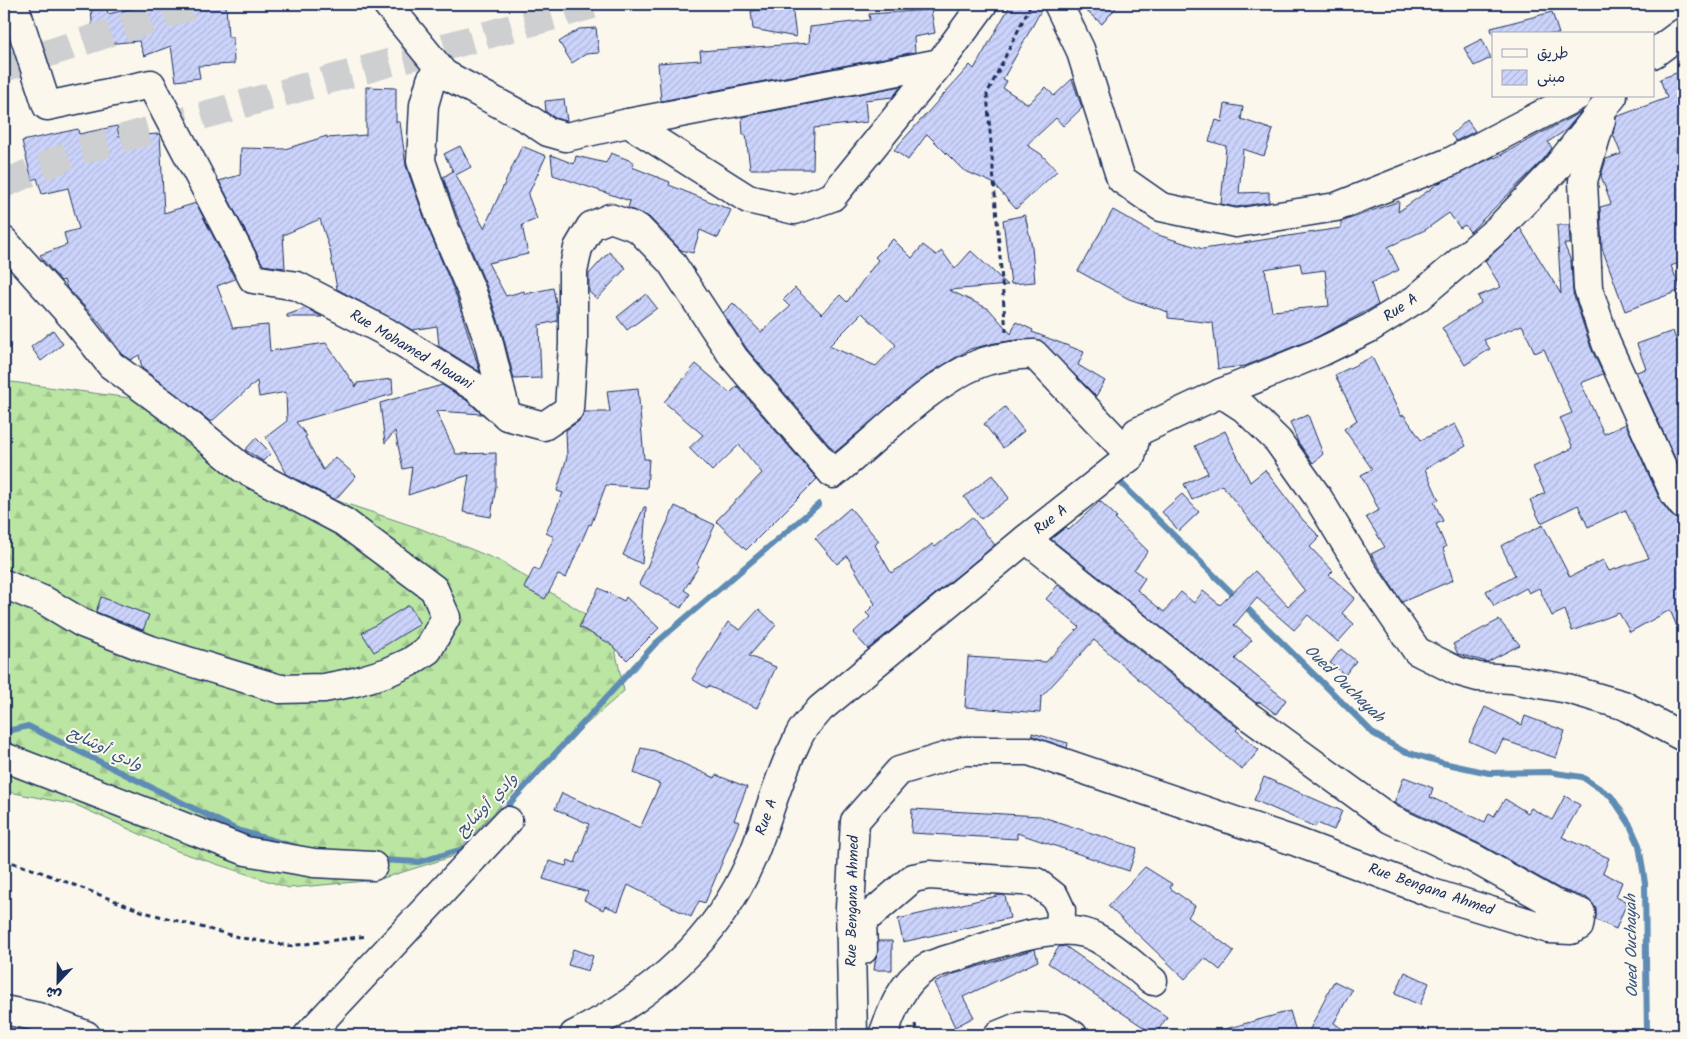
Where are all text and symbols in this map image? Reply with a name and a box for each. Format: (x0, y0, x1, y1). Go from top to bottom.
legend (1492, 32, 1654, 98)
text: طريق (1537, 42, 1569, 66)
text: مبنى (1537, 66, 1565, 90)
street label: Rue A (1379, 287, 1423, 329)
street label: Rue Mohamed Alouani (345, 304, 478, 397)
street label: Rue A (1029, 499, 1073, 541)
water label: Oued Ouchayah (1298, 639, 1391, 730)
water label: وادي أوشايح (63, 720, 147, 778)
water label: وادي أوشايح (450, 767, 524, 843)
street label: Rue A (749, 795, 785, 839)
street label: Rue Bengana Ahmed (840, 835, 866, 967)
street label: Rue Bengana Ahmed (1365, 857, 1498, 923)
water label: Oued Ouchayah (1619, 893, 1645, 998)
north arrow (32, 956, 82, 1006)
text: ش (42, 980, 65, 1006)

